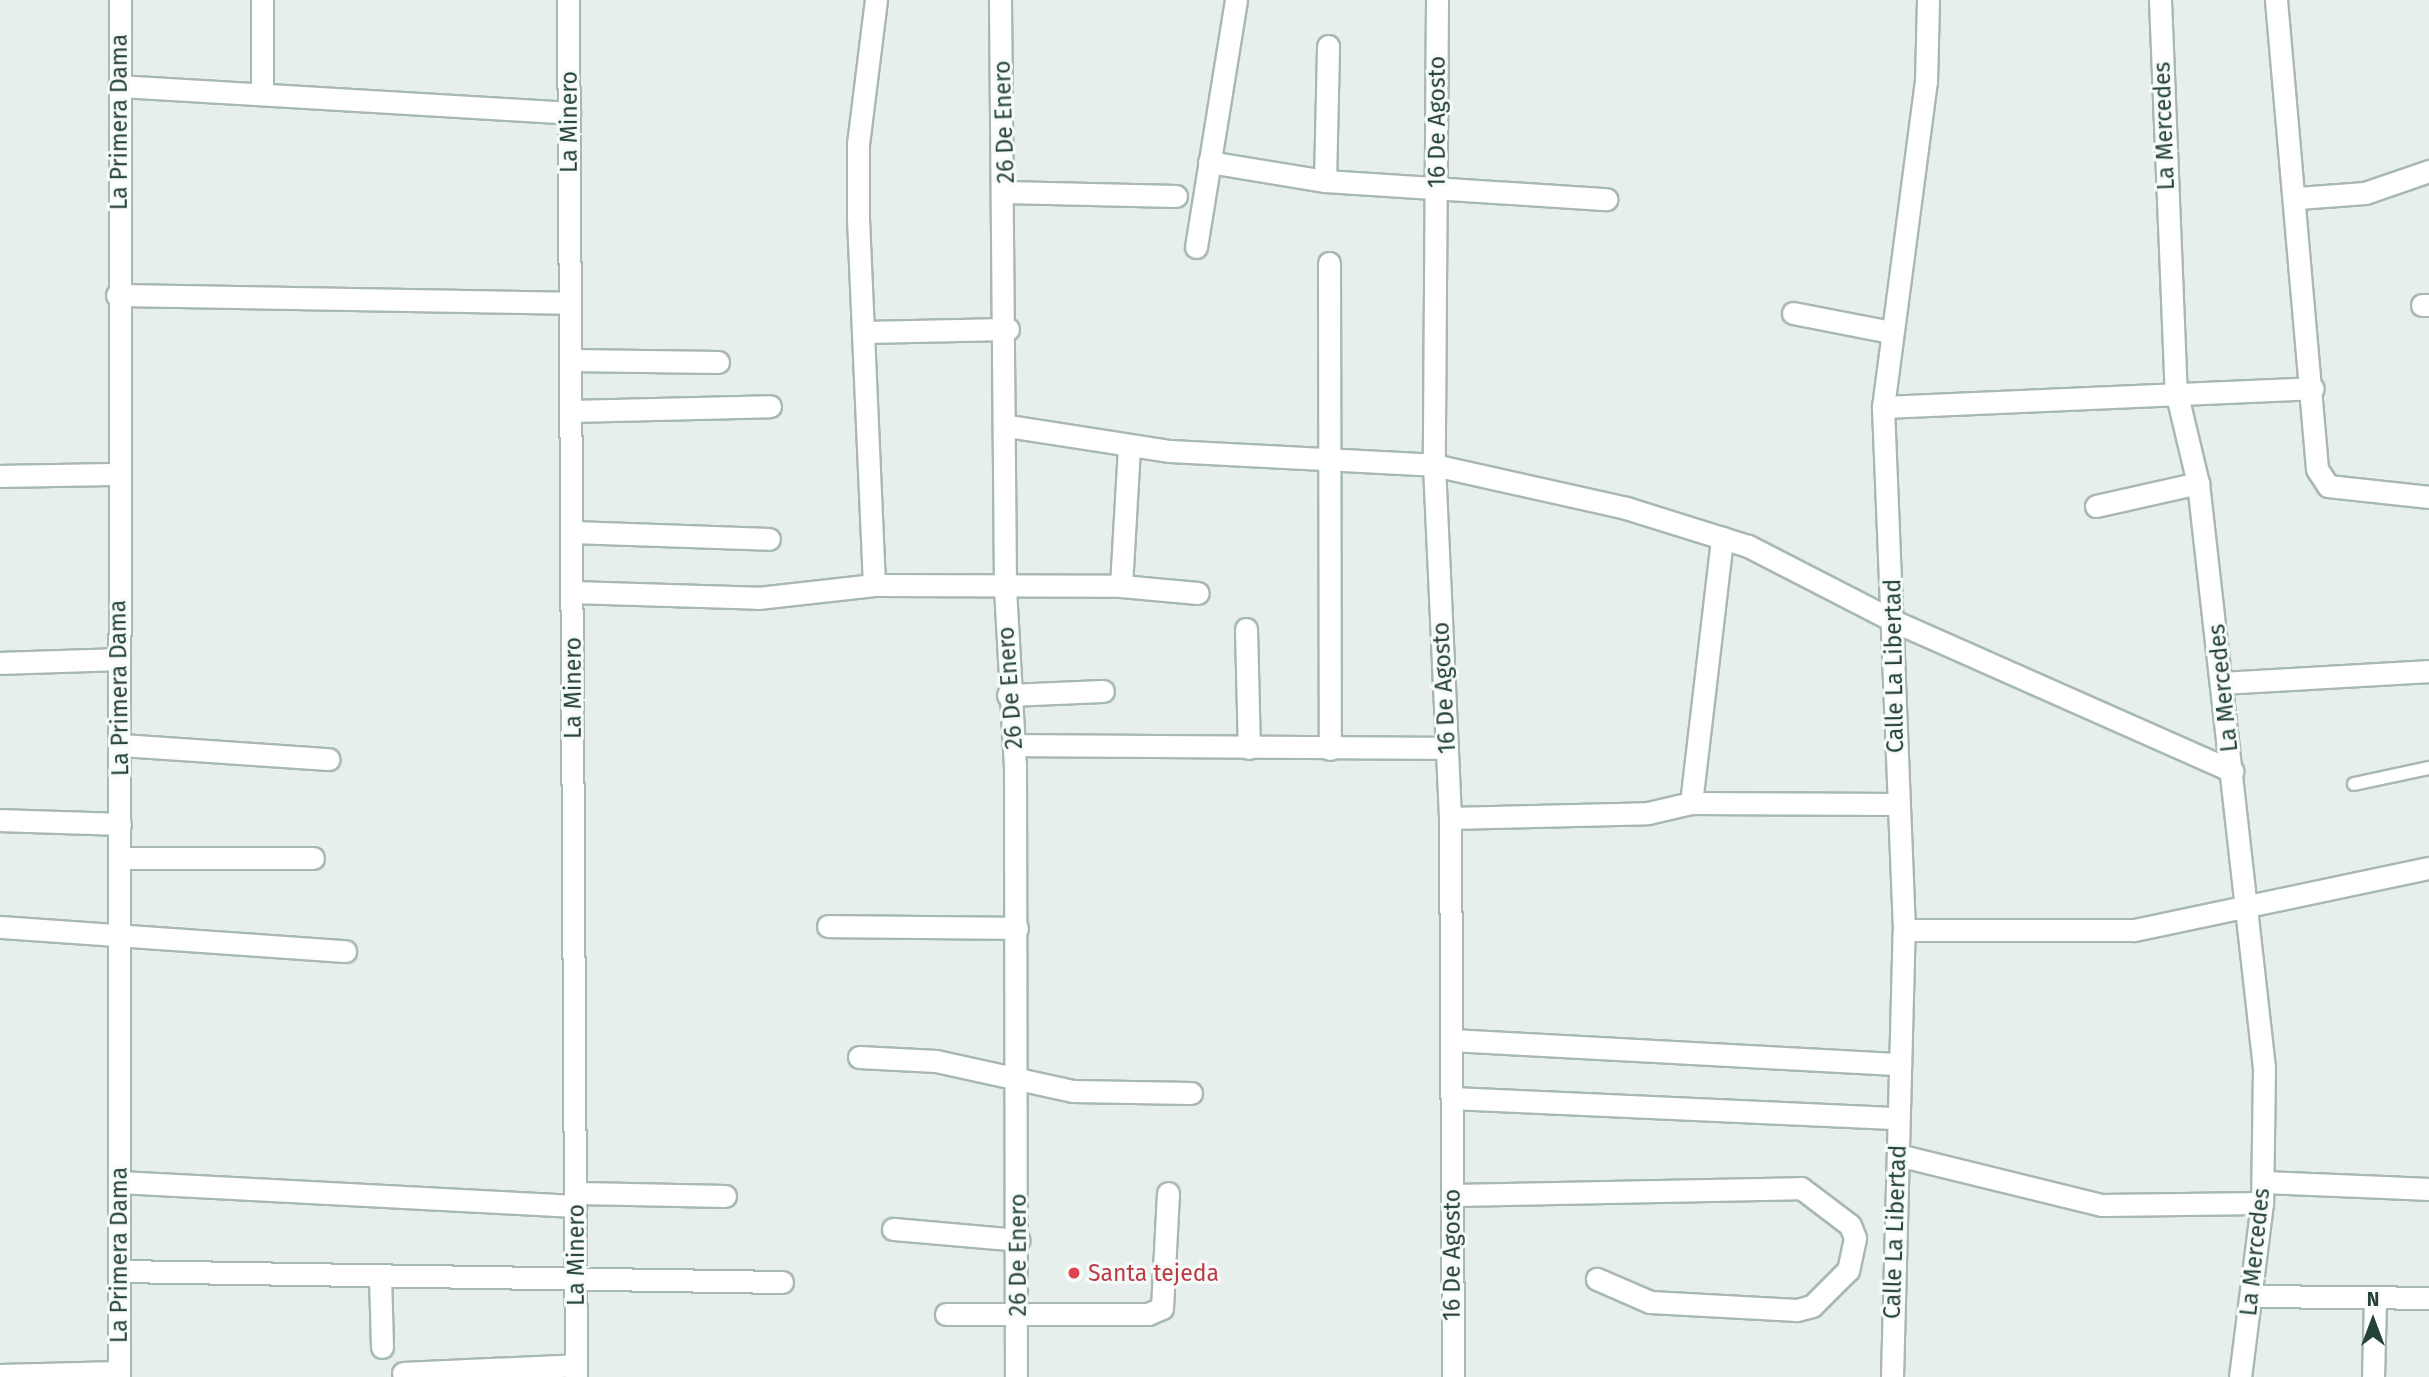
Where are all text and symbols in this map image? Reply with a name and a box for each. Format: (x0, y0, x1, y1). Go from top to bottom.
street label: La Primera Dama (105, 34, 133, 210)
street label: 16 De Agosto (1423, 56, 1451, 188)
street label: 26 De Enero (988, 60, 1020, 184)
street label: La Mercedes (2148, 61, 2180, 191)
street label: La Minero (555, 71, 583, 173)
street label: Calle La Libertad (1879, 579, 1909, 753)
street label: La Primera Dama (104, 600, 134, 776)
street label: 16 De Agosto (1427, 621, 1461, 755)
street label: La Mercedes (2203, 623, 2243, 753)
street label: 26 De Enero (992, 626, 1028, 750)
street label: La Minero (559, 637, 587, 739)
street label: Calle La Libertad (1878, 1144, 1912, 1320)
street label: La Primera Dama (105, 1167, 133, 1343)
street label: La Mercedes (2235, 1187, 2275, 1317)
street label: 16 De Agosto (1438, 1189, 1466, 1321)
street label: 26 De Enero (1004, 1194, 1032, 1316)
street label: La Minero (562, 1204, 590, 1306)
place label: Santa tejeda (1088, 1259, 1219, 1287)
marker: Santa tejeda (1066, 1265, 1082, 1281)
north arrow (2338, 1286, 2408, 1356)
text: N (2367, 1288, 2379, 1311)

